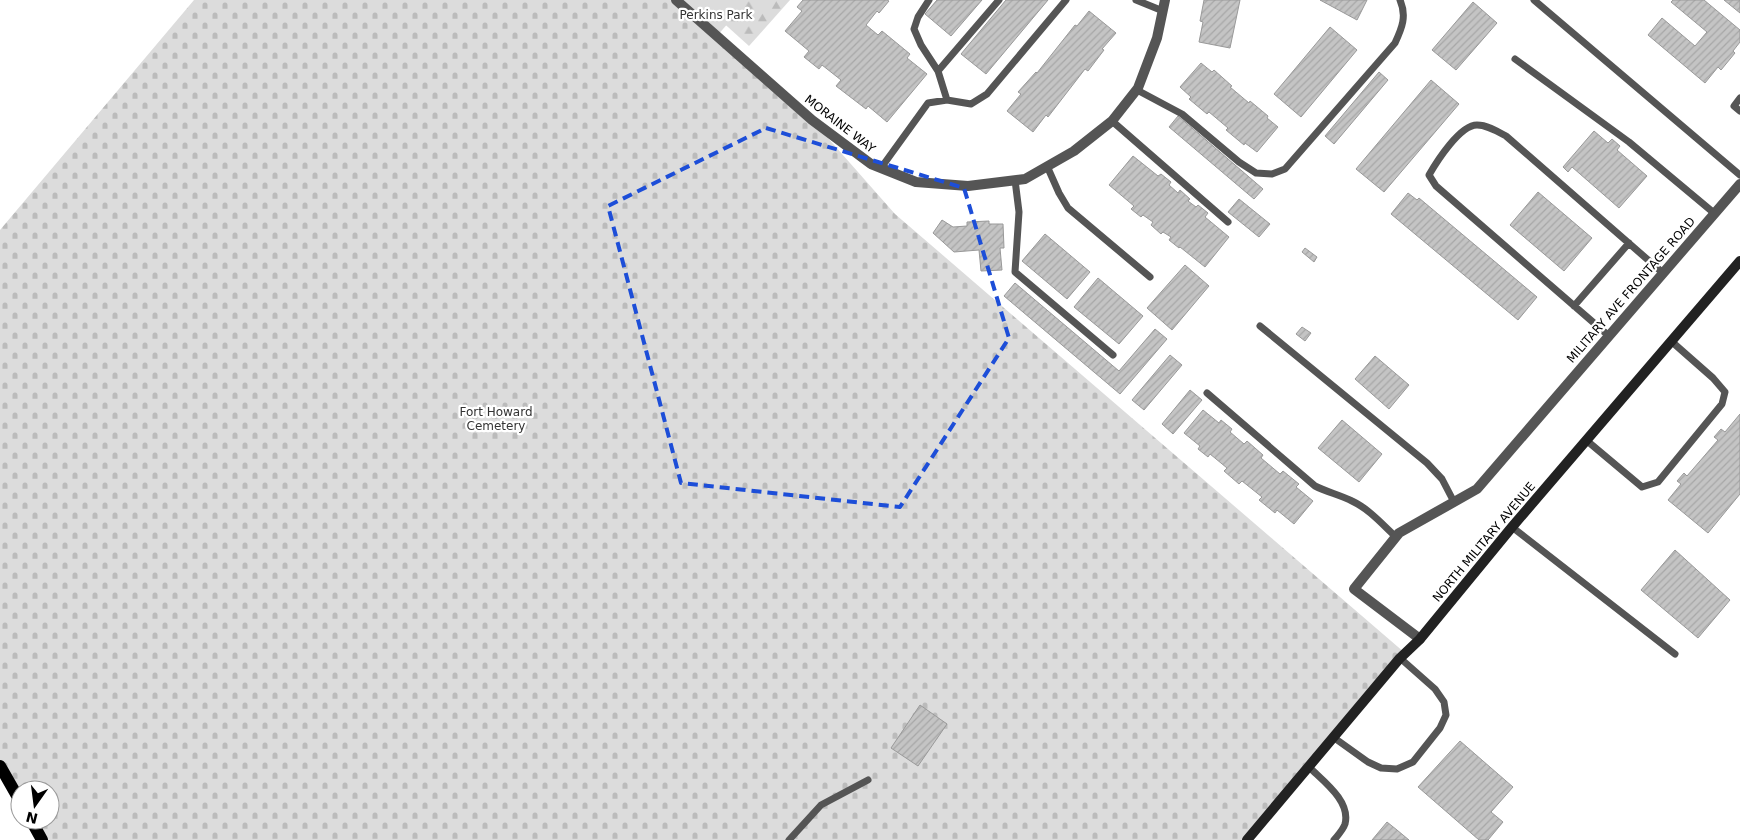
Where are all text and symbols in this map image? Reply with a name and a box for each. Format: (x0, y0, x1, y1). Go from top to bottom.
park label: Perkins Park (679, 8, 753, 22)
street label: MORAINE WAY (802, 92, 879, 156)
street label: MILITARY AVE FRONTAGE ROAD (1564, 214, 1698, 366)
park label: Fort Howard Cemetery (459, 405, 533, 433)
street label: NORTH MILITARY AVENUE (1430, 479, 1538, 605)
north arrow (10, 780, 60, 830)
text: N (24, 808, 39, 827)

